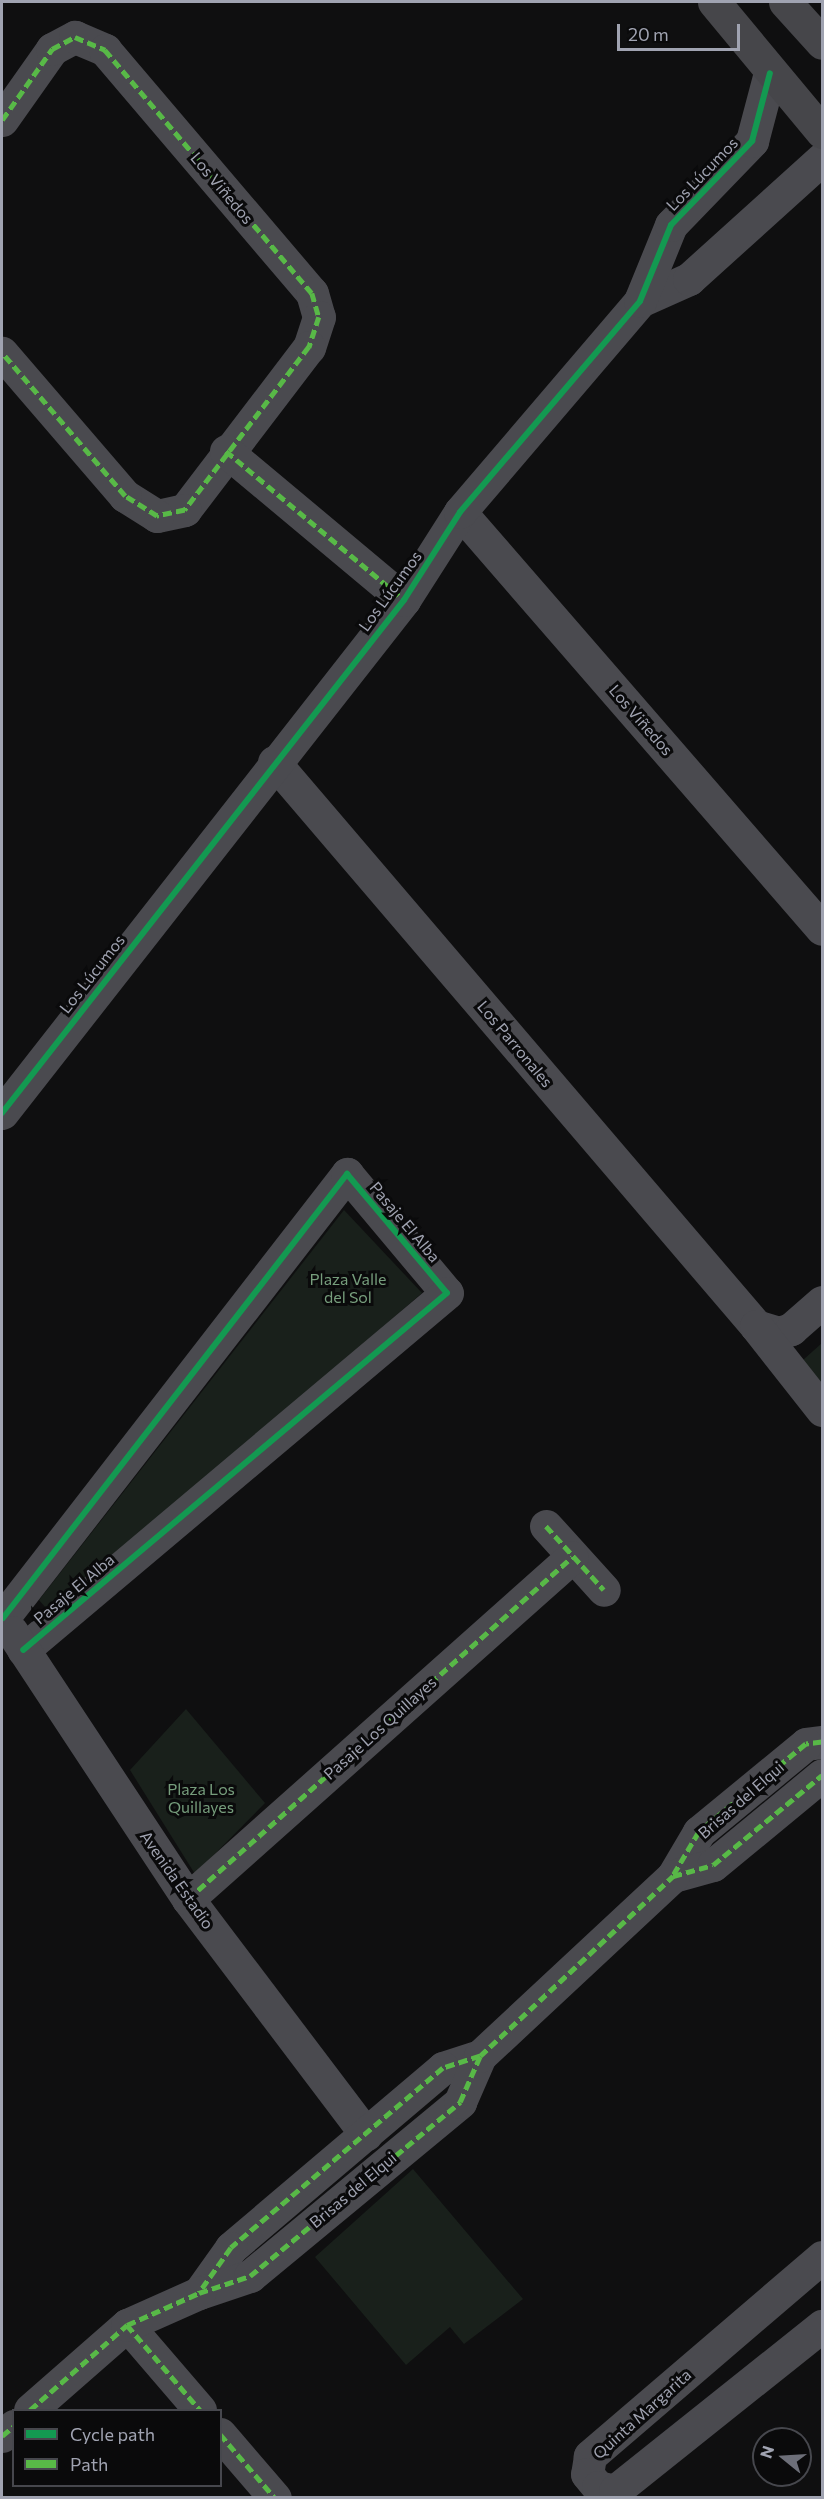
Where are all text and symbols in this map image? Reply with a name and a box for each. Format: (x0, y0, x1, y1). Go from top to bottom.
scale bar (620, 12, 743, 50)
text: 20 m (628, 23, 669, 45)
street label: Los Lúcumos (662, 133, 742, 215)
street label: Los Viñedos (187, 148, 257, 228)
street label: Los Lúcumos (354, 547, 426, 635)
street label: Los Viñedos (605, 681, 677, 759)
street label: Los Lúcumos (55, 931, 129, 1017)
street label: Los Parronales (473, 997, 557, 1091)
street label: Pasaje El Alba (366, 1178, 444, 1266)
park label: Plaza Valle del Sol (310, 1269, 386, 1307)
street label: Pasaje El Alba (30, 1550, 118, 1628)
street label: Pasaje Los Quillayes (320, 1672, 440, 1784)
street label: Brisas del Elqui (694, 1757, 788, 1843)
park label: Plaza Los Quillayes (167, 1779, 235, 1817)
street label: Avenida Estadio (136, 1827, 218, 1933)
street label: Brisas del Elqui (306, 2148, 400, 2232)
street label: Quinta Margarita (589, 2365, 695, 2463)
legend (12, 2409, 222, 2487)
text: Cycle path (70, 2423, 155, 2445)
north arrow (752, 2427, 812, 2487)
text: N (755, 2443, 777, 2461)
text: Path (70, 2453, 108, 2475)

